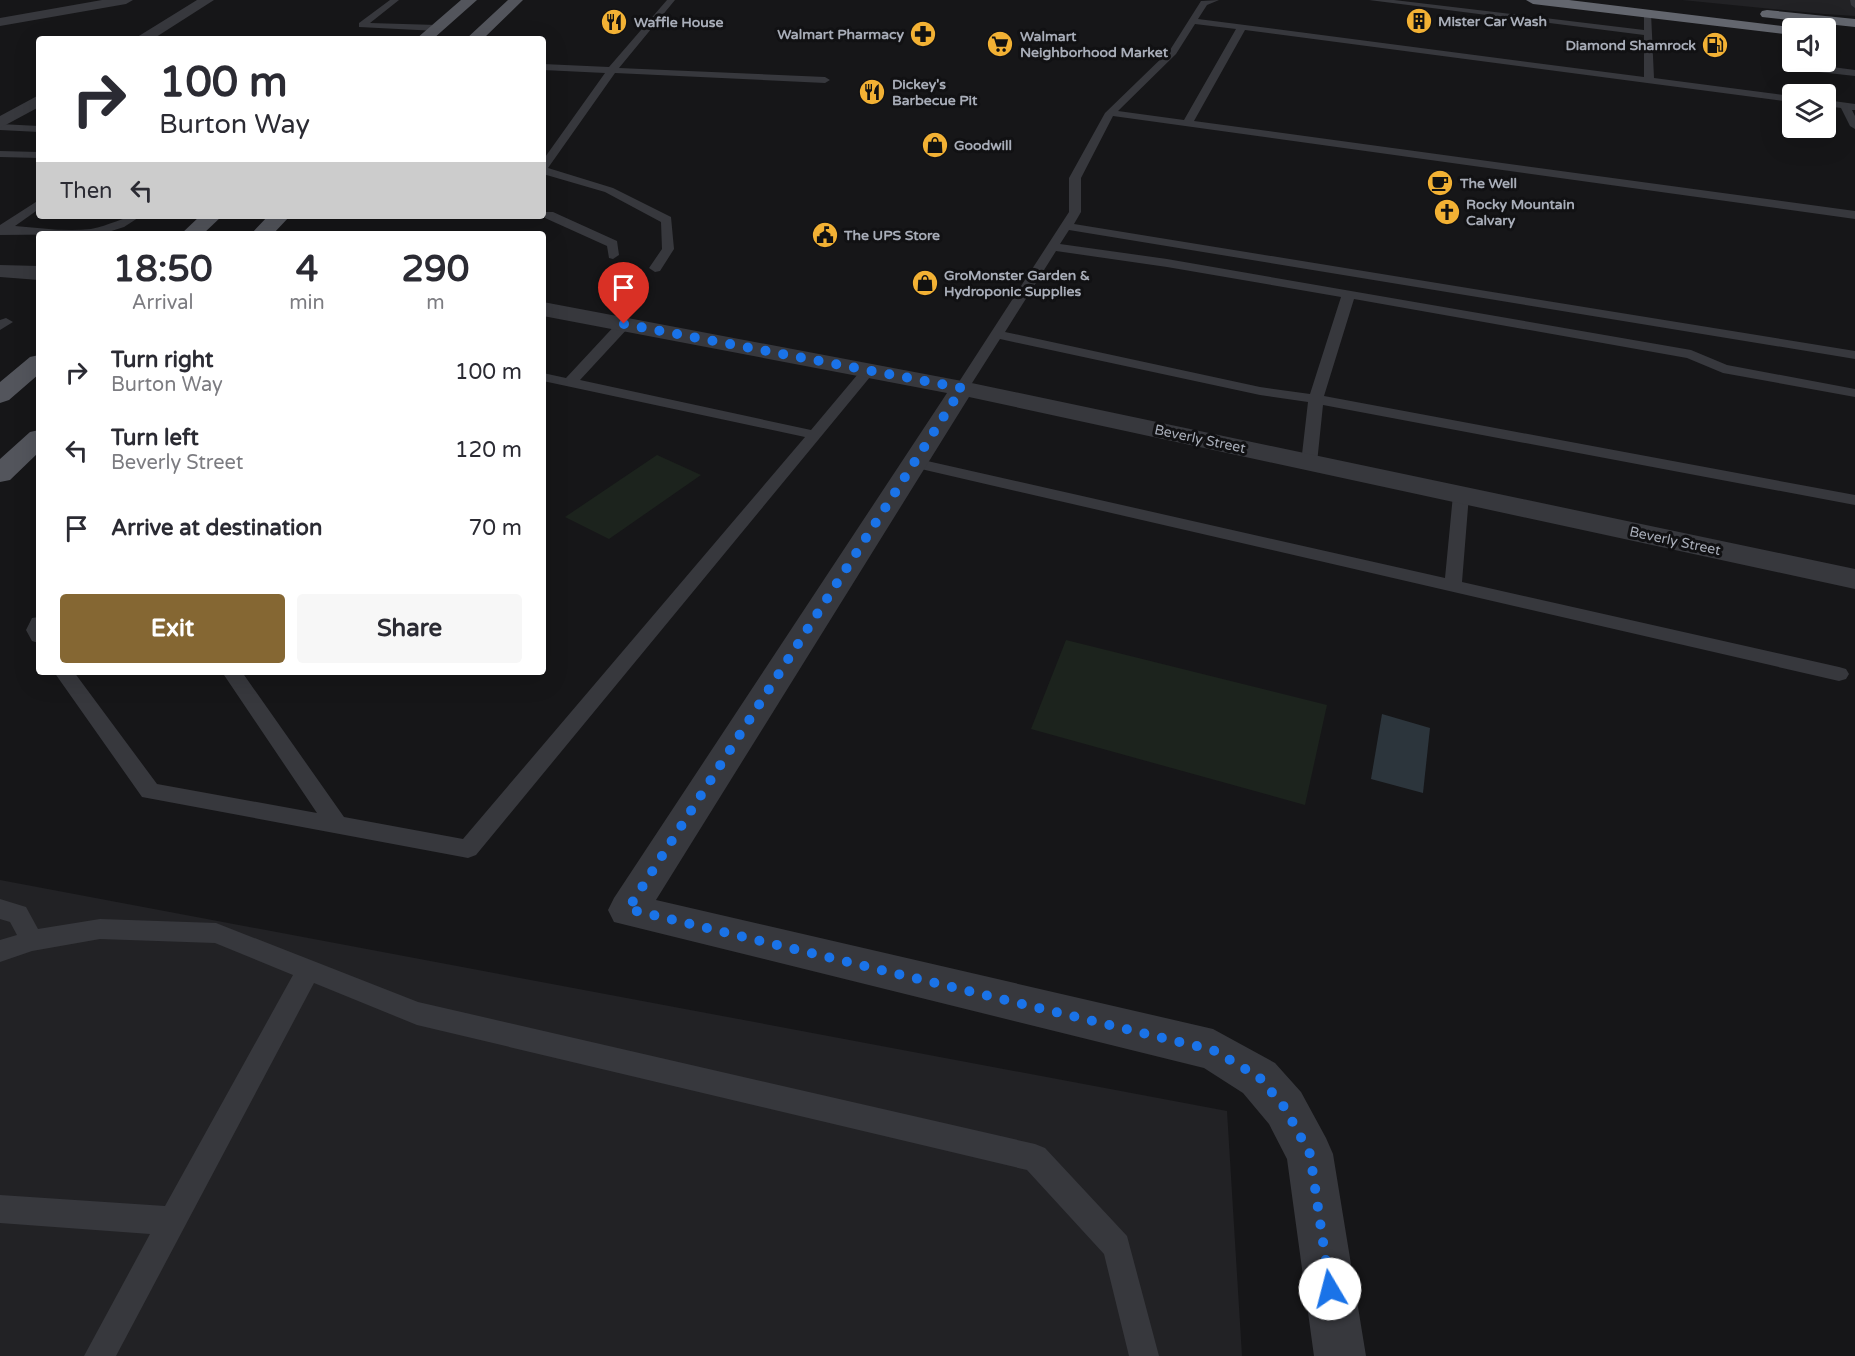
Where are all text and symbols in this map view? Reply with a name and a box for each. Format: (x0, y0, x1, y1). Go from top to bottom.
building icon: Mister Car Wash (1404, 6, 1434, 36)
restaurant icon: Waffle House (599, 7, 629, 37)
place label: Mister Car Wash (1438, 13, 1547, 30)
place label: Waffle House (634, 14, 723, 31)
map controls (1782, 18, 1836, 138)
button: sound (1782, 18, 1836, 72)
pharmacy icon: Walmart Pharmacy (908, 19, 938, 49)
place label: Walmart Pharmacy (777, 26, 904, 43)
place label: Walmart Neighborhood Market (1020, 28, 1169, 61)
supermarket icon: Walmart Neighborhood Market (985, 29, 1015, 59)
fuel station icon: Diamond Shamrock (1700, 30, 1730, 60)
place label: Diamond Shamrock (1565, 37, 1696, 54)
text: 100 m (159, 57, 288, 108)
icon: right (60, 60, 138, 138)
place label: Dickey's Barbecue Pit (892, 76, 978, 109)
restaurant icon: Dickey's Barbecue Pit (857, 77, 887, 107)
button: layers (1782, 84, 1836, 138)
text: Burton Way (159, 108, 310, 141)
shop icon: Goodwill (920, 130, 950, 160)
place label: Goodwill (954, 137, 1012, 154)
cafe icon: The Well (1425, 168, 1455, 198)
icon: left (125, 174, 158, 207)
place label: The Well (1459, 175, 1517, 192)
text: Then (60, 178, 113, 204)
place label: Rocky Mountain Calvary (1466, 196, 1575, 229)
church icon: Rocky Mountain Calvary (1432, 197, 1462, 227)
public building icon: The UPS Store (810, 220, 840, 250)
place label: The UPS Store (843, 227, 940, 244)
text: 18:50 (113, 248, 213, 291)
text: 4 (296, 248, 318, 291)
text: 290 (401, 248, 469, 291)
pin (598, 262, 649, 324)
place label: GroMonster Garden & Hydroponic Supplies (944, 267, 1090, 300)
shop icon: GroMonster Garden & Hydroponic Supplies (910, 268, 940, 298)
icon: arrive (607, 271, 640, 304)
text: Arrival (132, 291, 194, 315)
text: min (289, 291, 325, 315)
text: m (426, 291, 445, 315)
text: Turn right (111, 347, 213, 373)
icon: right (60, 356, 93, 389)
text: 100 m (455, 359, 522, 385)
text: Burton Way (111, 373, 223, 397)
street label: Beverly Street (1153, 421, 1248, 457)
text: Turn left (111, 425, 199, 451)
icon: left (60, 434, 93, 467)
text: 120 m (455, 437, 522, 463)
text: Beverly Street (111, 451, 244, 475)
icon: arrive (60, 512, 93, 545)
text: Arrive at destination (111, 515, 322, 541)
text: 70 m (468, 515, 522, 541)
street label: Beverly Street (1628, 523, 1723, 559)
button: Exit (60, 594, 285, 663)
button: Share (297, 594, 522, 663)
position arrow (1298, 1257, 1362, 1321)

